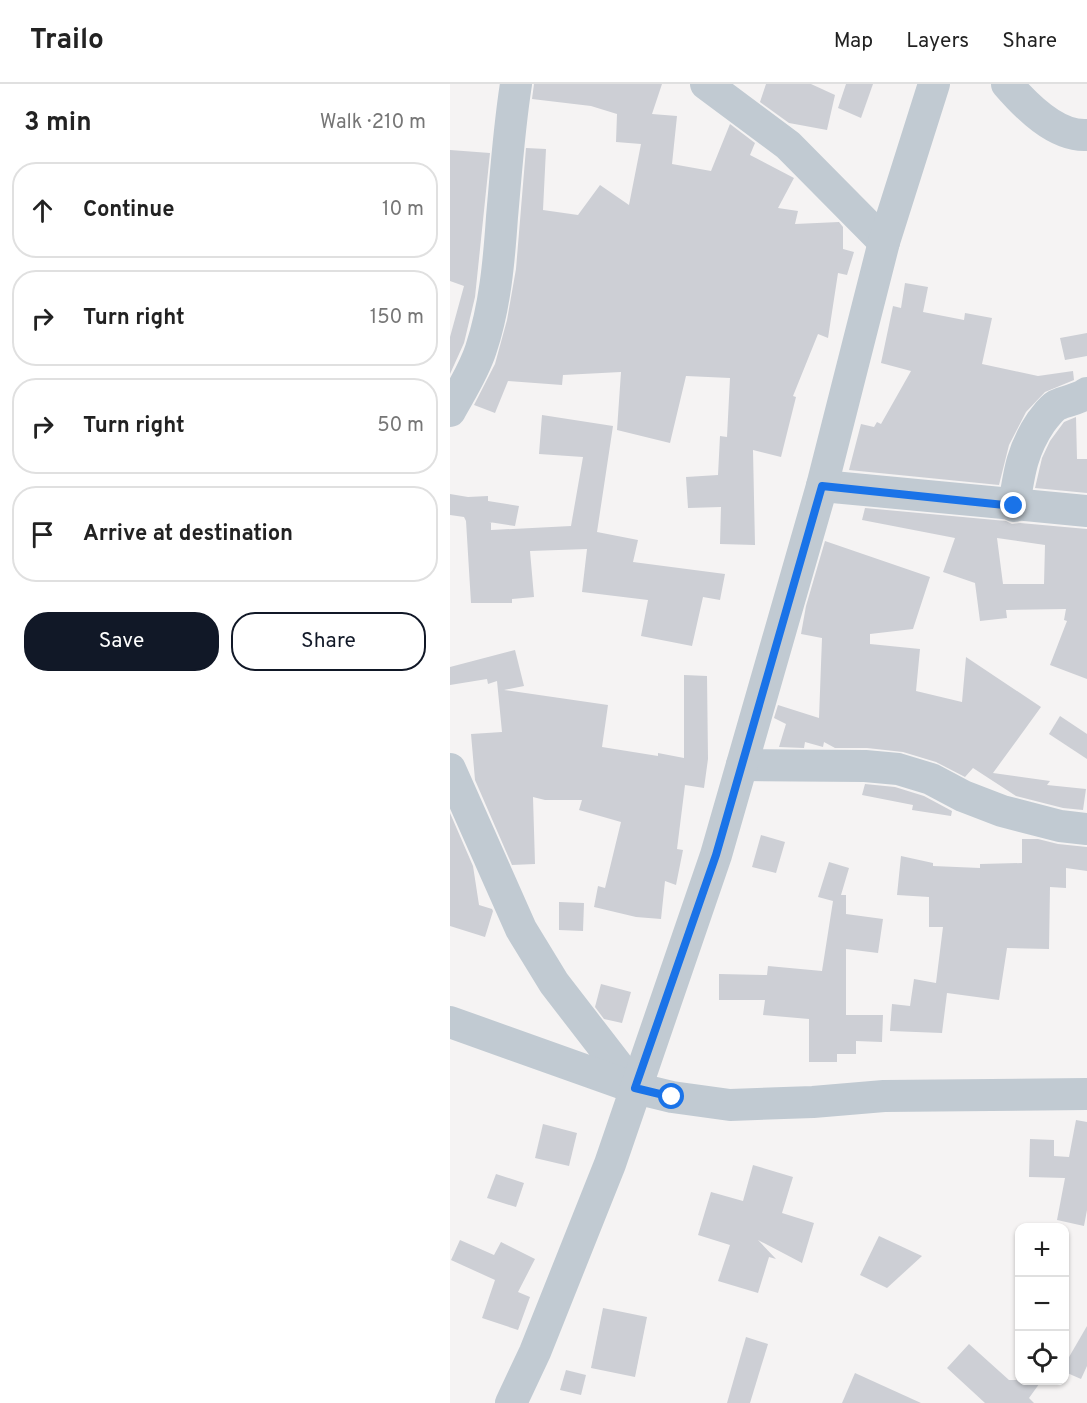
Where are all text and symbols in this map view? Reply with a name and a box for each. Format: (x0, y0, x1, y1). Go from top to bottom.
text: Trailo (30, 23, 104, 59)
text: Map (834, 28, 873, 55)
text: Layers (906, 28, 969, 55)
text: Share (1002, 28, 1057, 55)
text: 3 min (24, 107, 92, 140)
text: Walk · 210 m (320, 110, 426, 136)
icon: ahead (26, 194, 59, 227)
text: Continue (83, 197, 174, 224)
text: 10 m (382, 197, 424, 223)
icon: right (26, 302, 59, 335)
text: Turn right (83, 305, 185, 332)
text: 150 m (370, 305, 424, 331)
icon: right (26, 410, 59, 443)
text: Turn right (83, 413, 185, 440)
text: 50 m (377, 413, 424, 439)
route end (1000, 492, 1026, 518)
icon: arrive (26, 518, 59, 551)
text: Arrive at destination (83, 521, 293, 548)
button: Save (24, 612, 219, 671)
button: Share (231, 612, 426, 671)
route start (658, 1083, 684, 1109)
map controls (1015, 1223, 1069, 1385)
button: + (1015, 1223, 1069, 1277)
button: − (1015, 1277, 1069, 1331)
button: locate (1015, 1331, 1069, 1385)

